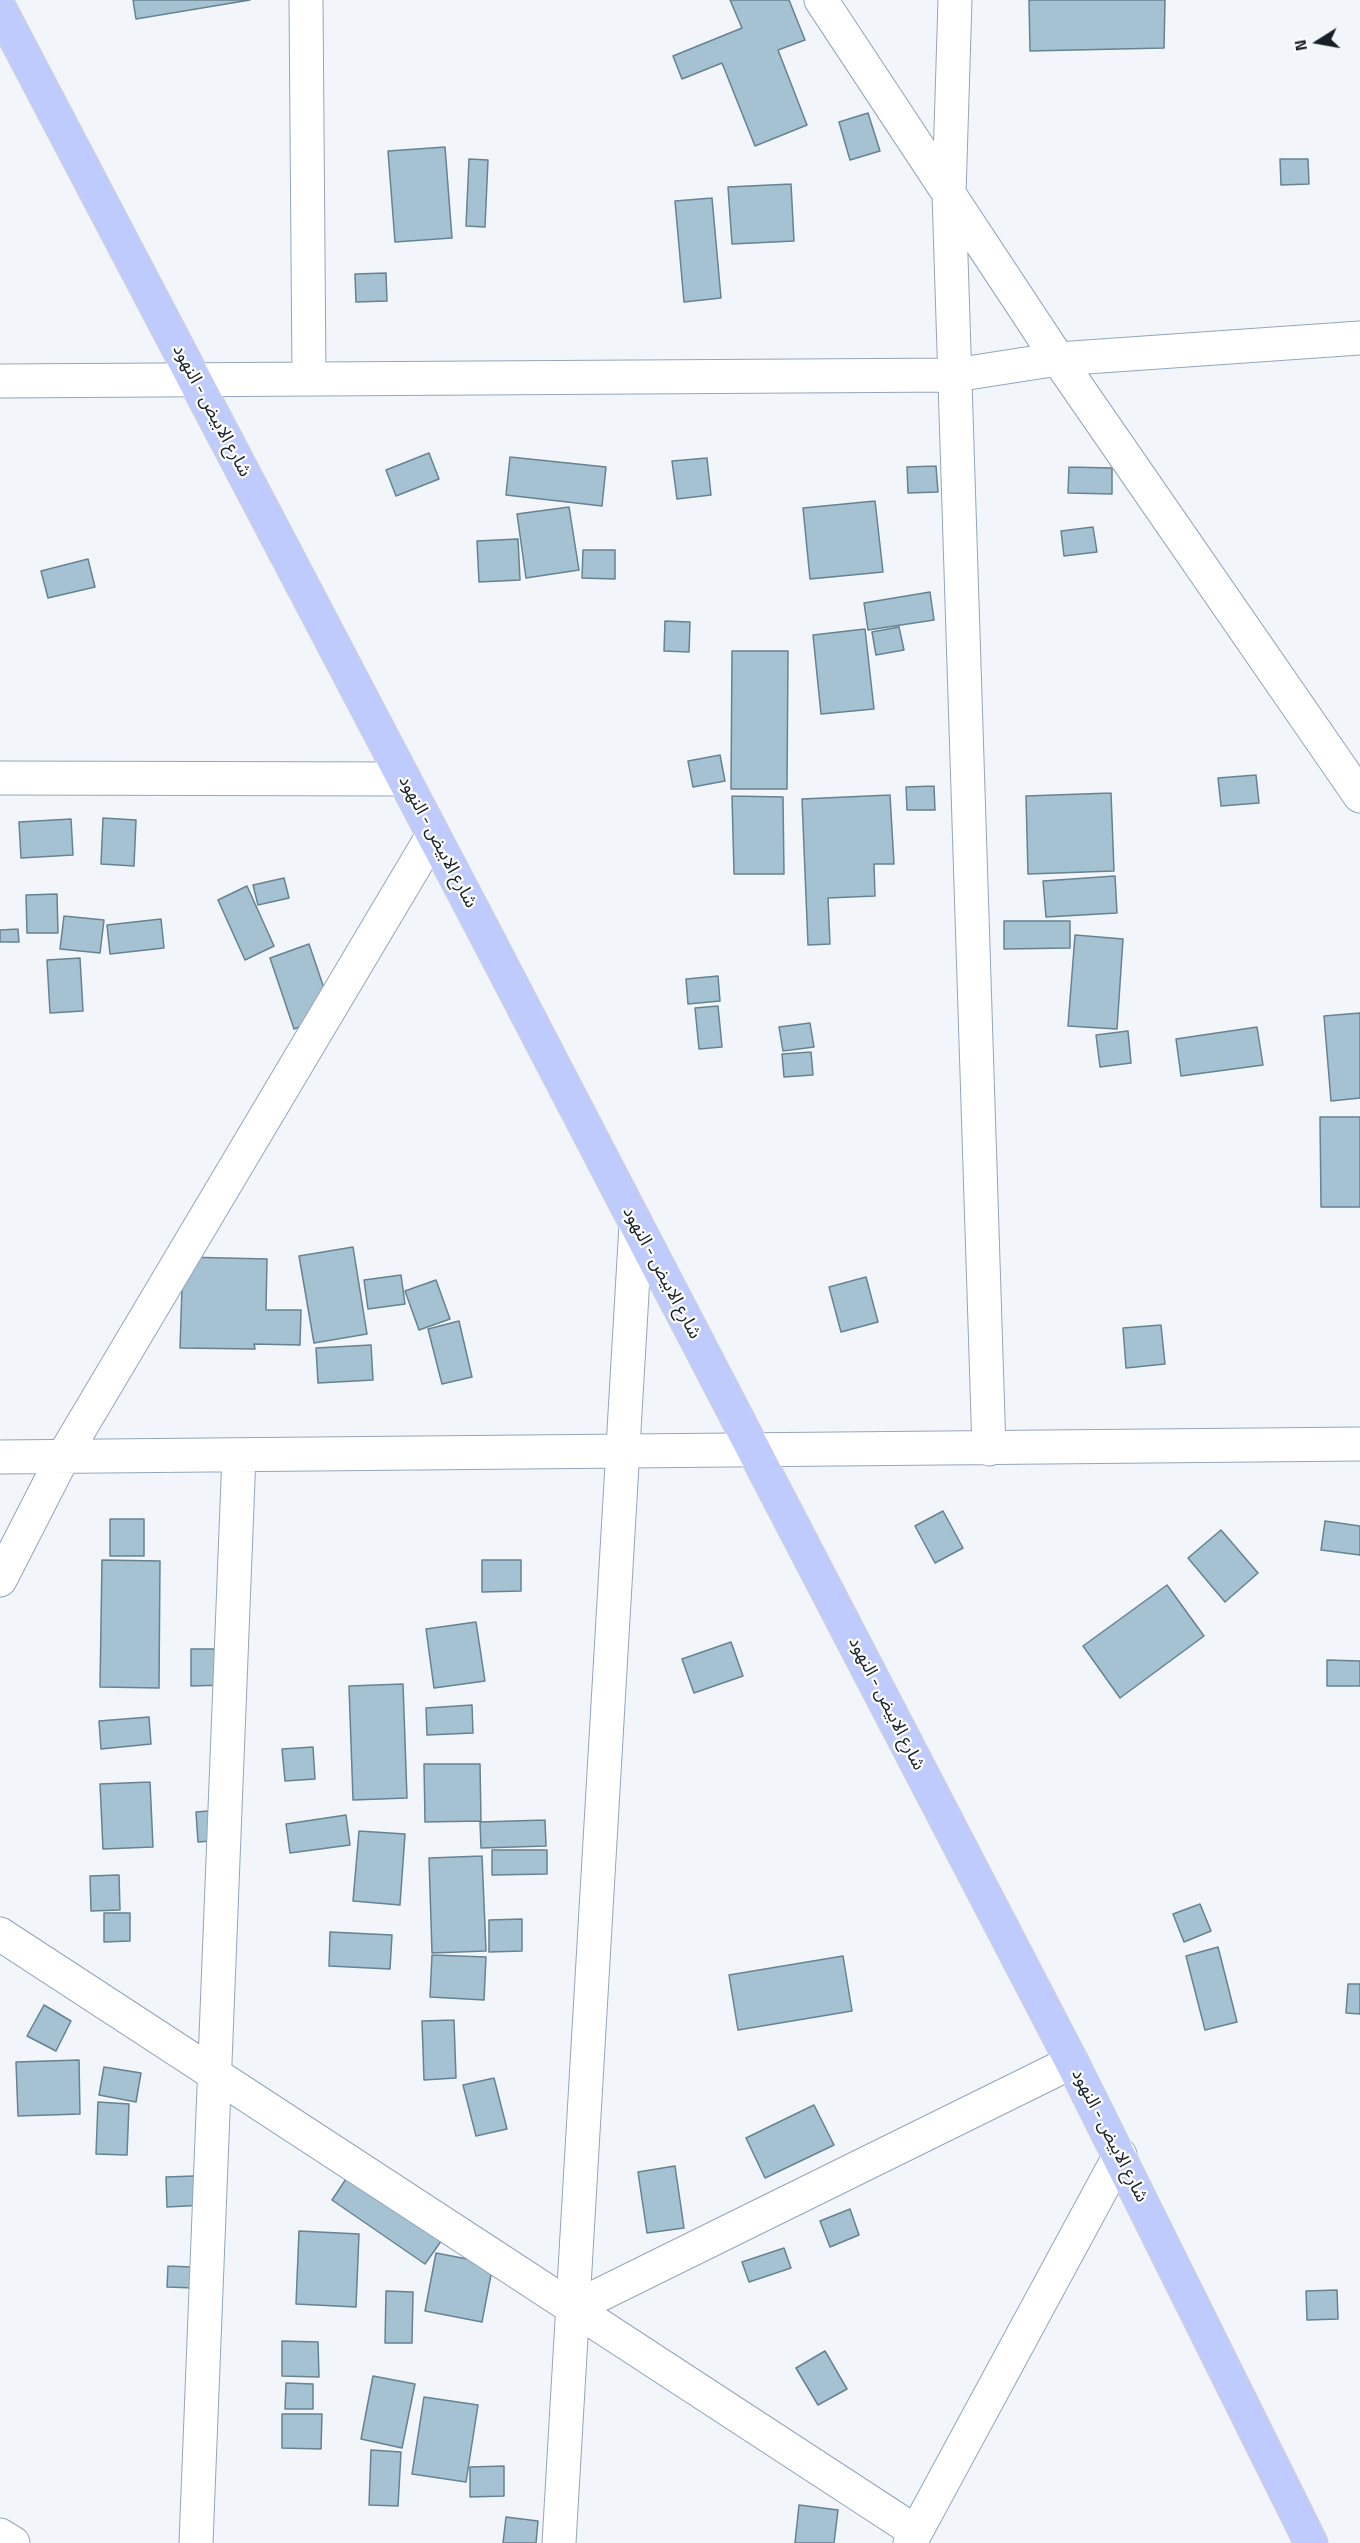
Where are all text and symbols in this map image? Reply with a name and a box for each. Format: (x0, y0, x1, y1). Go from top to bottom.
north arrow (1288, 12, 1348, 72)
text: N (1287, 38, 1313, 53)
street label: شارع الابيض - النهود (167, 341, 255, 481)
street label: شارع الابيض - النهود (393, 772, 481, 912)
street label: شارع الابيض - النهود (617, 1203, 705, 1343)
street label: شارع الابيض - النهود (843, 1634, 929, 1774)
street label: شارع الابيض - النهود (1066, 2066, 1152, 2206)

